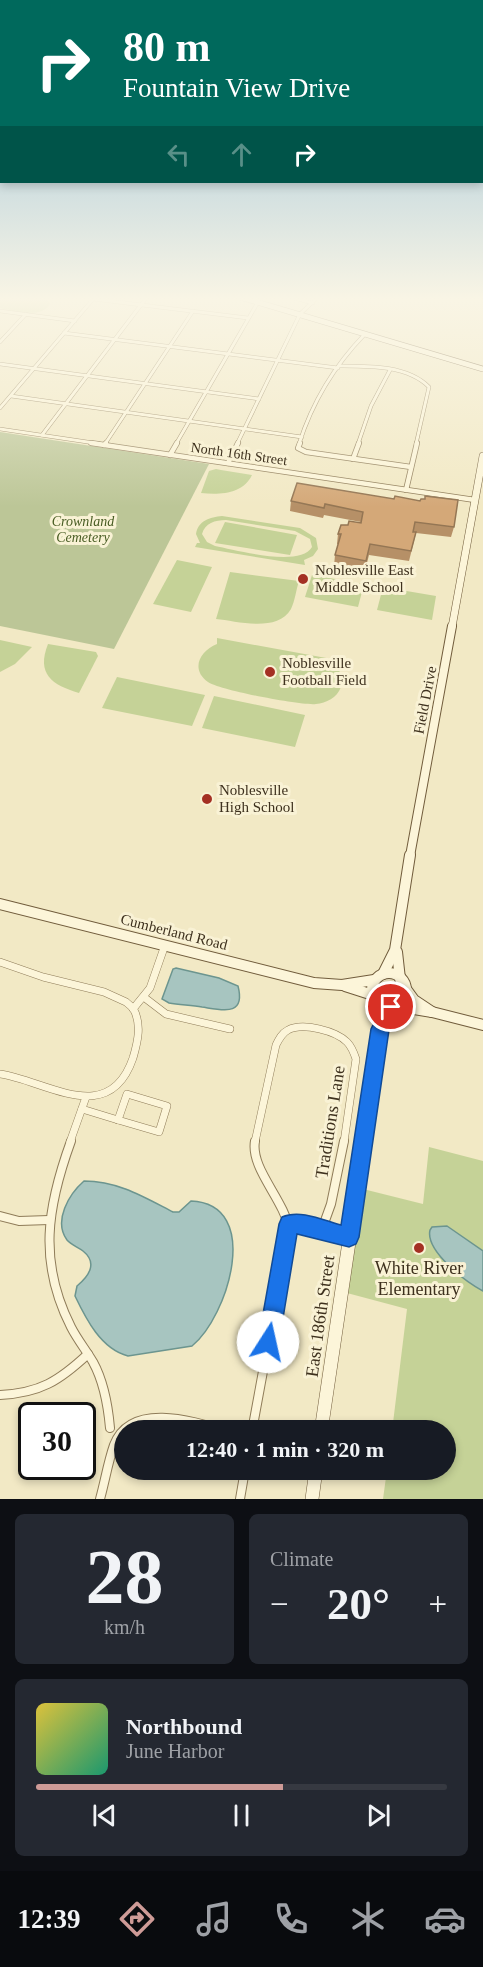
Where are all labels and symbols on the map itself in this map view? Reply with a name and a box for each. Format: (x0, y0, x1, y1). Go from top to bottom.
street label: North 16th Street (190, 440, 288, 468)
park label: Crownland Cemetery (52, 514, 115, 545)
place label: Noblesville East Middle School (315, 562, 415, 595)
marker: Noblesville East Middle School (296, 572, 310, 586)
place label: Noblesville Football Field (282, 655, 367, 688)
street label: Field Drive (411, 664, 439, 735)
marker: Noblesville Football Field (263, 665, 277, 679)
place label: Noblesville High School (219, 782, 294, 815)
marker: Noblesville High School (200, 792, 214, 806)
street label: Cumberland Road (119, 911, 230, 953)
pin (365, 981, 416, 1032)
street label: Traditions Lane (311, 1064, 349, 1180)
marker: White River Elementary (412, 1241, 426, 1255)
street label: East 186th Street (302, 1254, 338, 1378)
place label: White River Elementary (375, 1258, 463, 1299)
position arrow (236, 1310, 300, 1374)
speed limit sign: 30 (18, 1402, 96, 1480)

